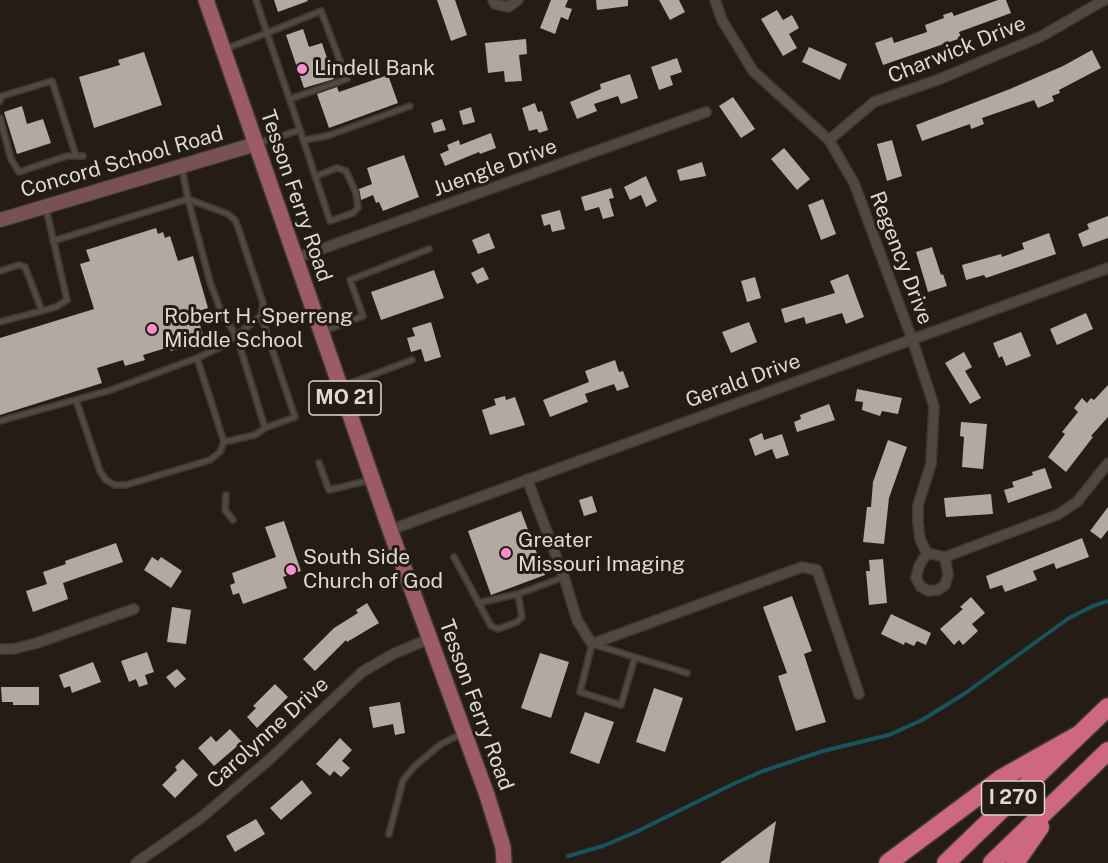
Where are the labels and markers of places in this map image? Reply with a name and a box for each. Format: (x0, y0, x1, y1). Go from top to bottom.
place label: Lindell Bank (314, 56, 435, 82)
marker: Lindell Bank (295, 62, 309, 76)
place label: Robert H. Sperreng Middle School (164, 304, 353, 354)
marker: Robert H. Sperreng Middle School (145, 322, 159, 336)
place label: Greater Missouri Imaging (518, 528, 685, 578)
place label: South Side Church of God (303, 545, 443, 595)
marker: Greater Missouri Imaging (499, 546, 513, 560)
marker: South Side Church of God (284, 563, 298, 577)

